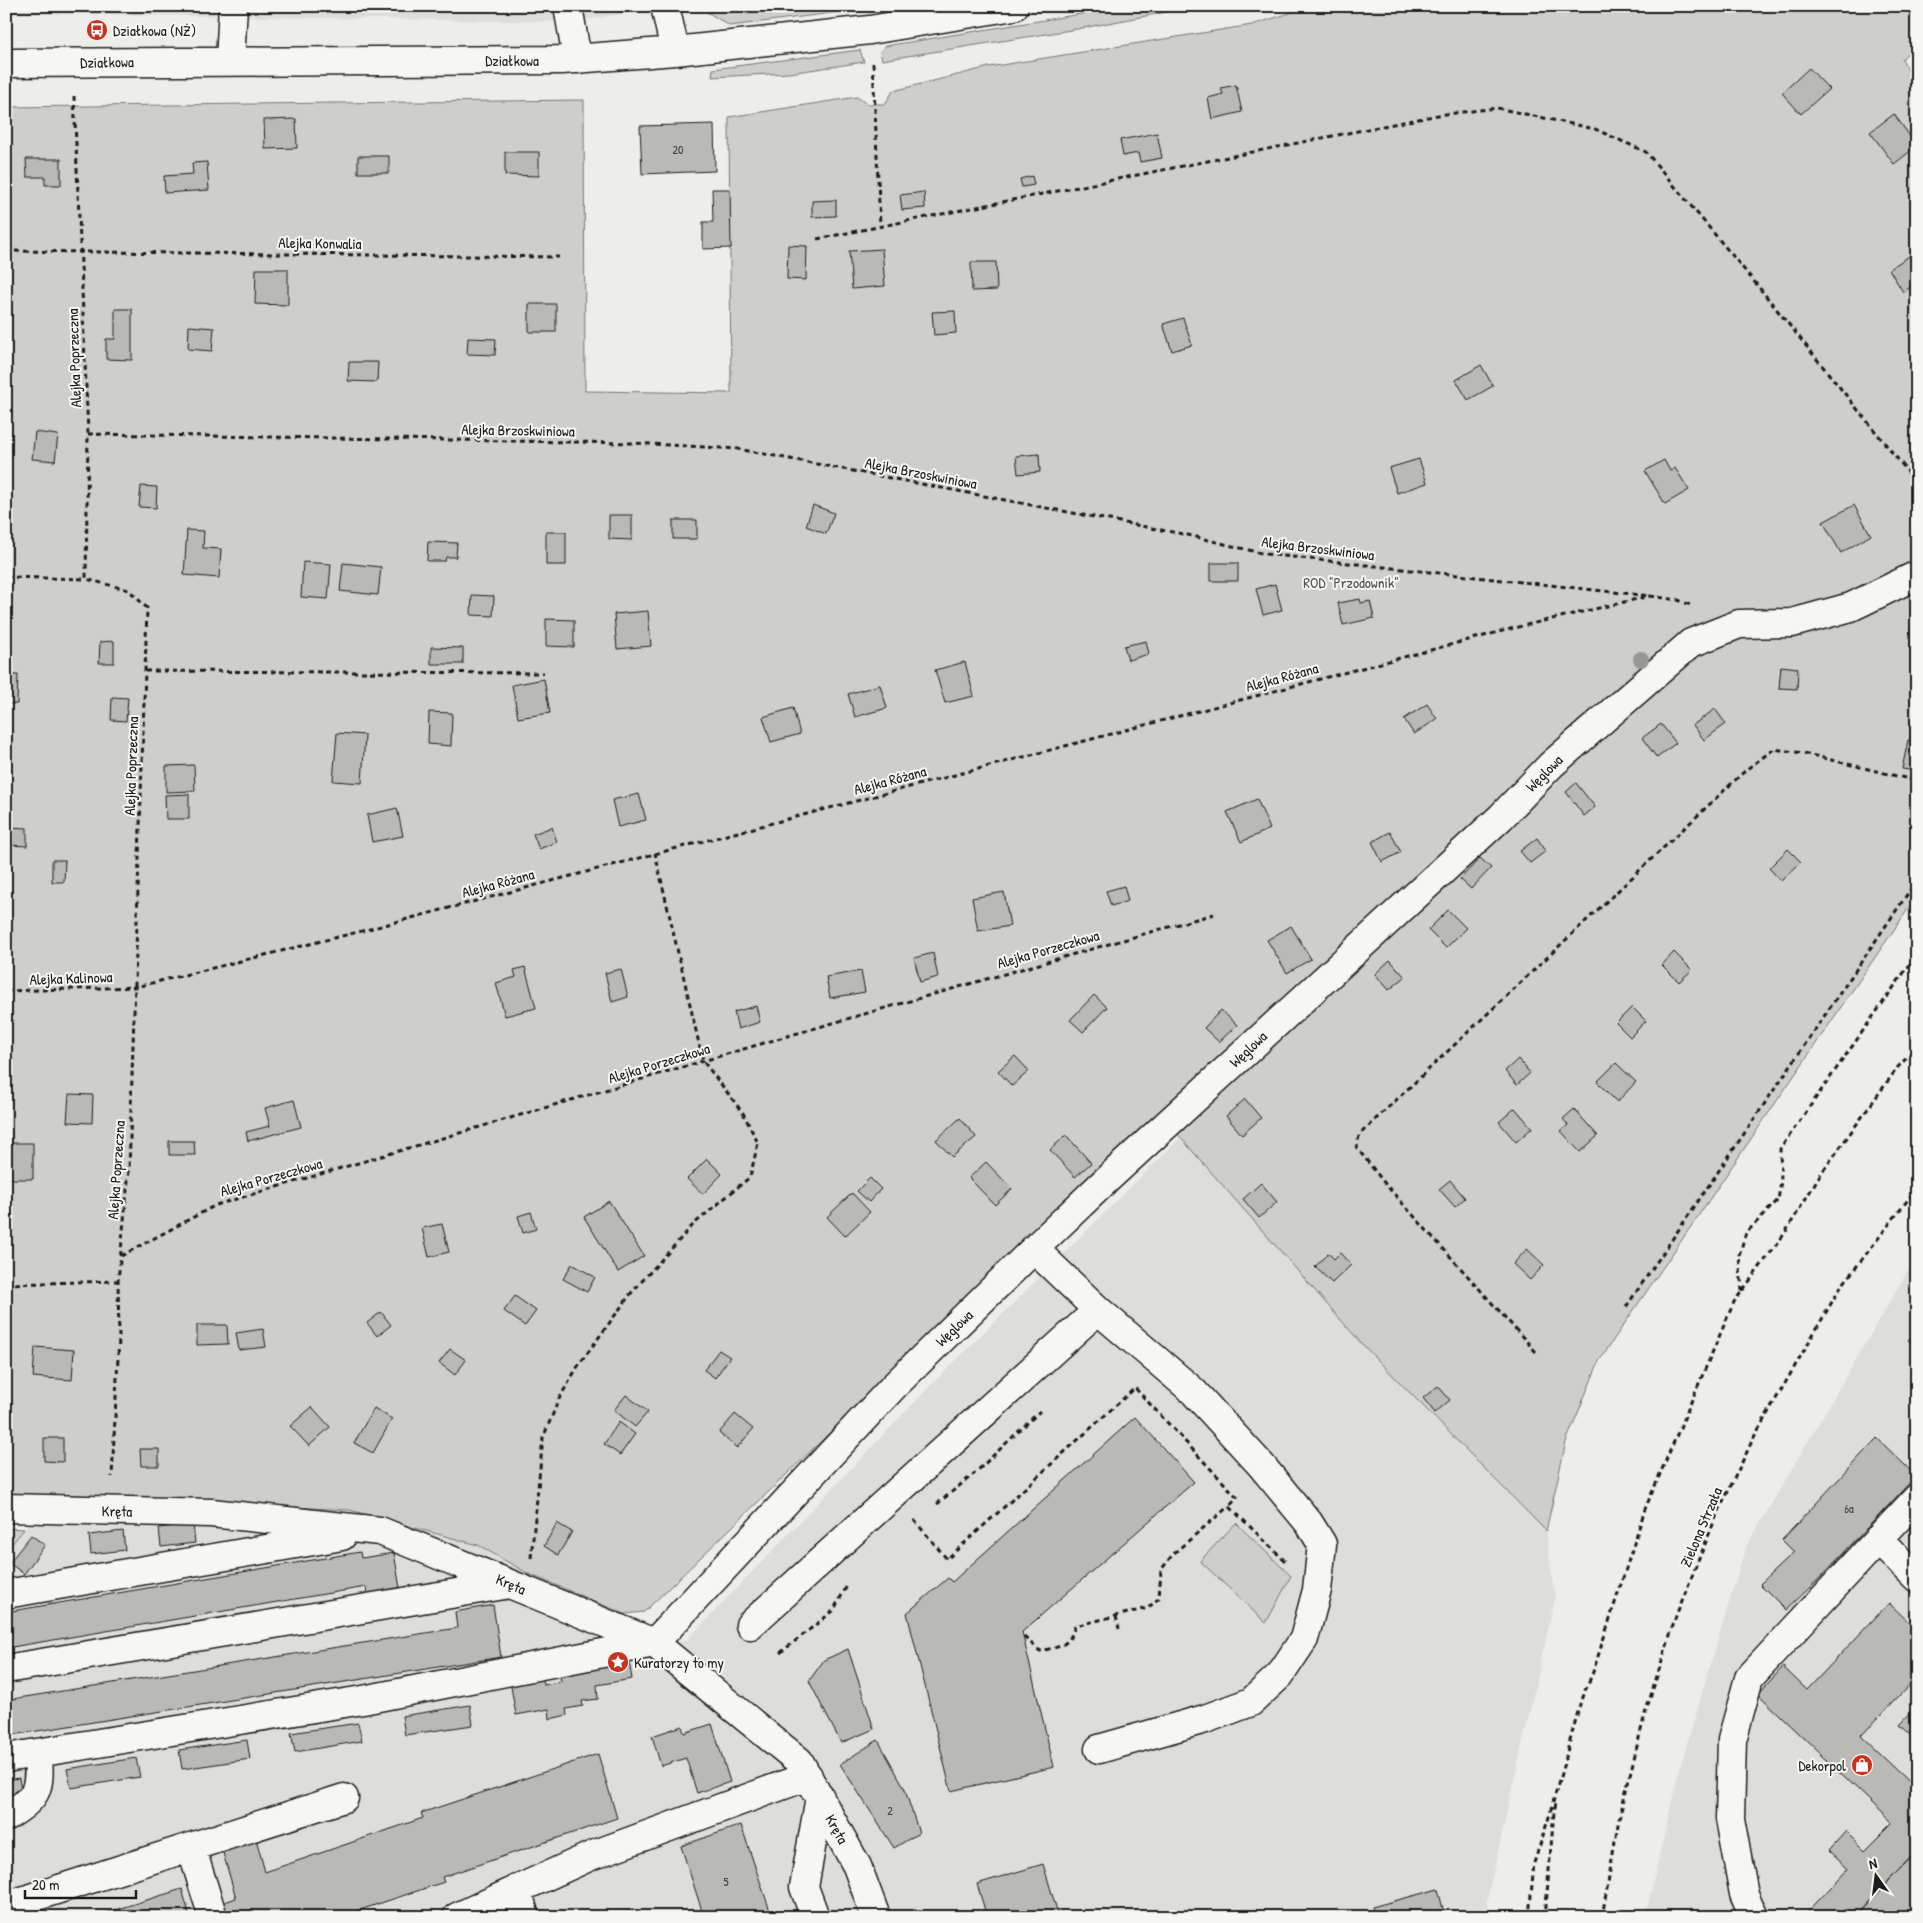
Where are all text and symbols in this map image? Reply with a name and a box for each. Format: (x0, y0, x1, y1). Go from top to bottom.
bus stop icon: Działkowa (NŻ) (85, 18, 109, 42)
place label: Działkowa (NŻ) (113, 20, 196, 41)
street label: Działkowa (485, 50, 539, 71)
street label: Działkowa (80, 51, 134, 73)
house number: 20 (673, 141, 684, 158)
street label: Alejka Konwalia (278, 232, 362, 254)
street label: Alejka Poprzeczna (62, 308, 86, 408)
street label: Alejka Brzoskwiniowa (461, 419, 575, 441)
street label: Alejka Brzoskwiniowa (863, 452, 979, 494)
street label: Alejka Brzoskwiniowa (1260, 531, 1376, 565)
park label: ROD "Przodownik" (1303, 572, 1399, 593)
street label: Alejka Różana (1243, 657, 1321, 697)
street label: Alejka Poprzeczna (119, 716, 143, 816)
street label: Węglowa (1521, 750, 1567, 796)
street label: Alejka Różana (851, 760, 929, 800)
street label: Alejka Różana (459, 863, 537, 903)
street label: Alejka Porzeczkowa (995, 924, 1102, 974)
street label: Alejka Kalinowa (29, 966, 113, 990)
street label: Węglowa (1224, 1026, 1272, 1072)
street label: Alejka Porzeczkowa (606, 1038, 712, 1088)
street label: Alejka Poprzeczna (102, 1120, 130, 1220)
street label: Alejka Porzeczkowa (218, 1152, 325, 1202)
street label: Węglowa (931, 1305, 977, 1351)
street label: Zielona Strzała (1675, 1484, 1727, 1570)
street label: Kręta (101, 1500, 133, 1522)
house number: 6a (1844, 1500, 1854, 1517)
street label: Kręta (493, 1568, 529, 1600)
place icon: Kuratorzy to my (606, 1650, 630, 1674)
place label: Kuratorzy to my (634, 1652, 724, 1673)
shop icon: Dekorpol (1850, 1753, 1874, 1777)
place label: Dekorpol (1798, 1755, 1846, 1776)
house number: 2 (887, 1802, 893, 1819)
street label: Kręta (820, 1811, 854, 1848)
north arrow (1850, 1850, 1900, 1900)
text: N (1867, 1853, 1879, 1873)
scale bar (25, 1868, 136, 1900)
house number: 5 (723, 1873, 729, 1890)
text: 20 m (32, 1874, 59, 1895)

